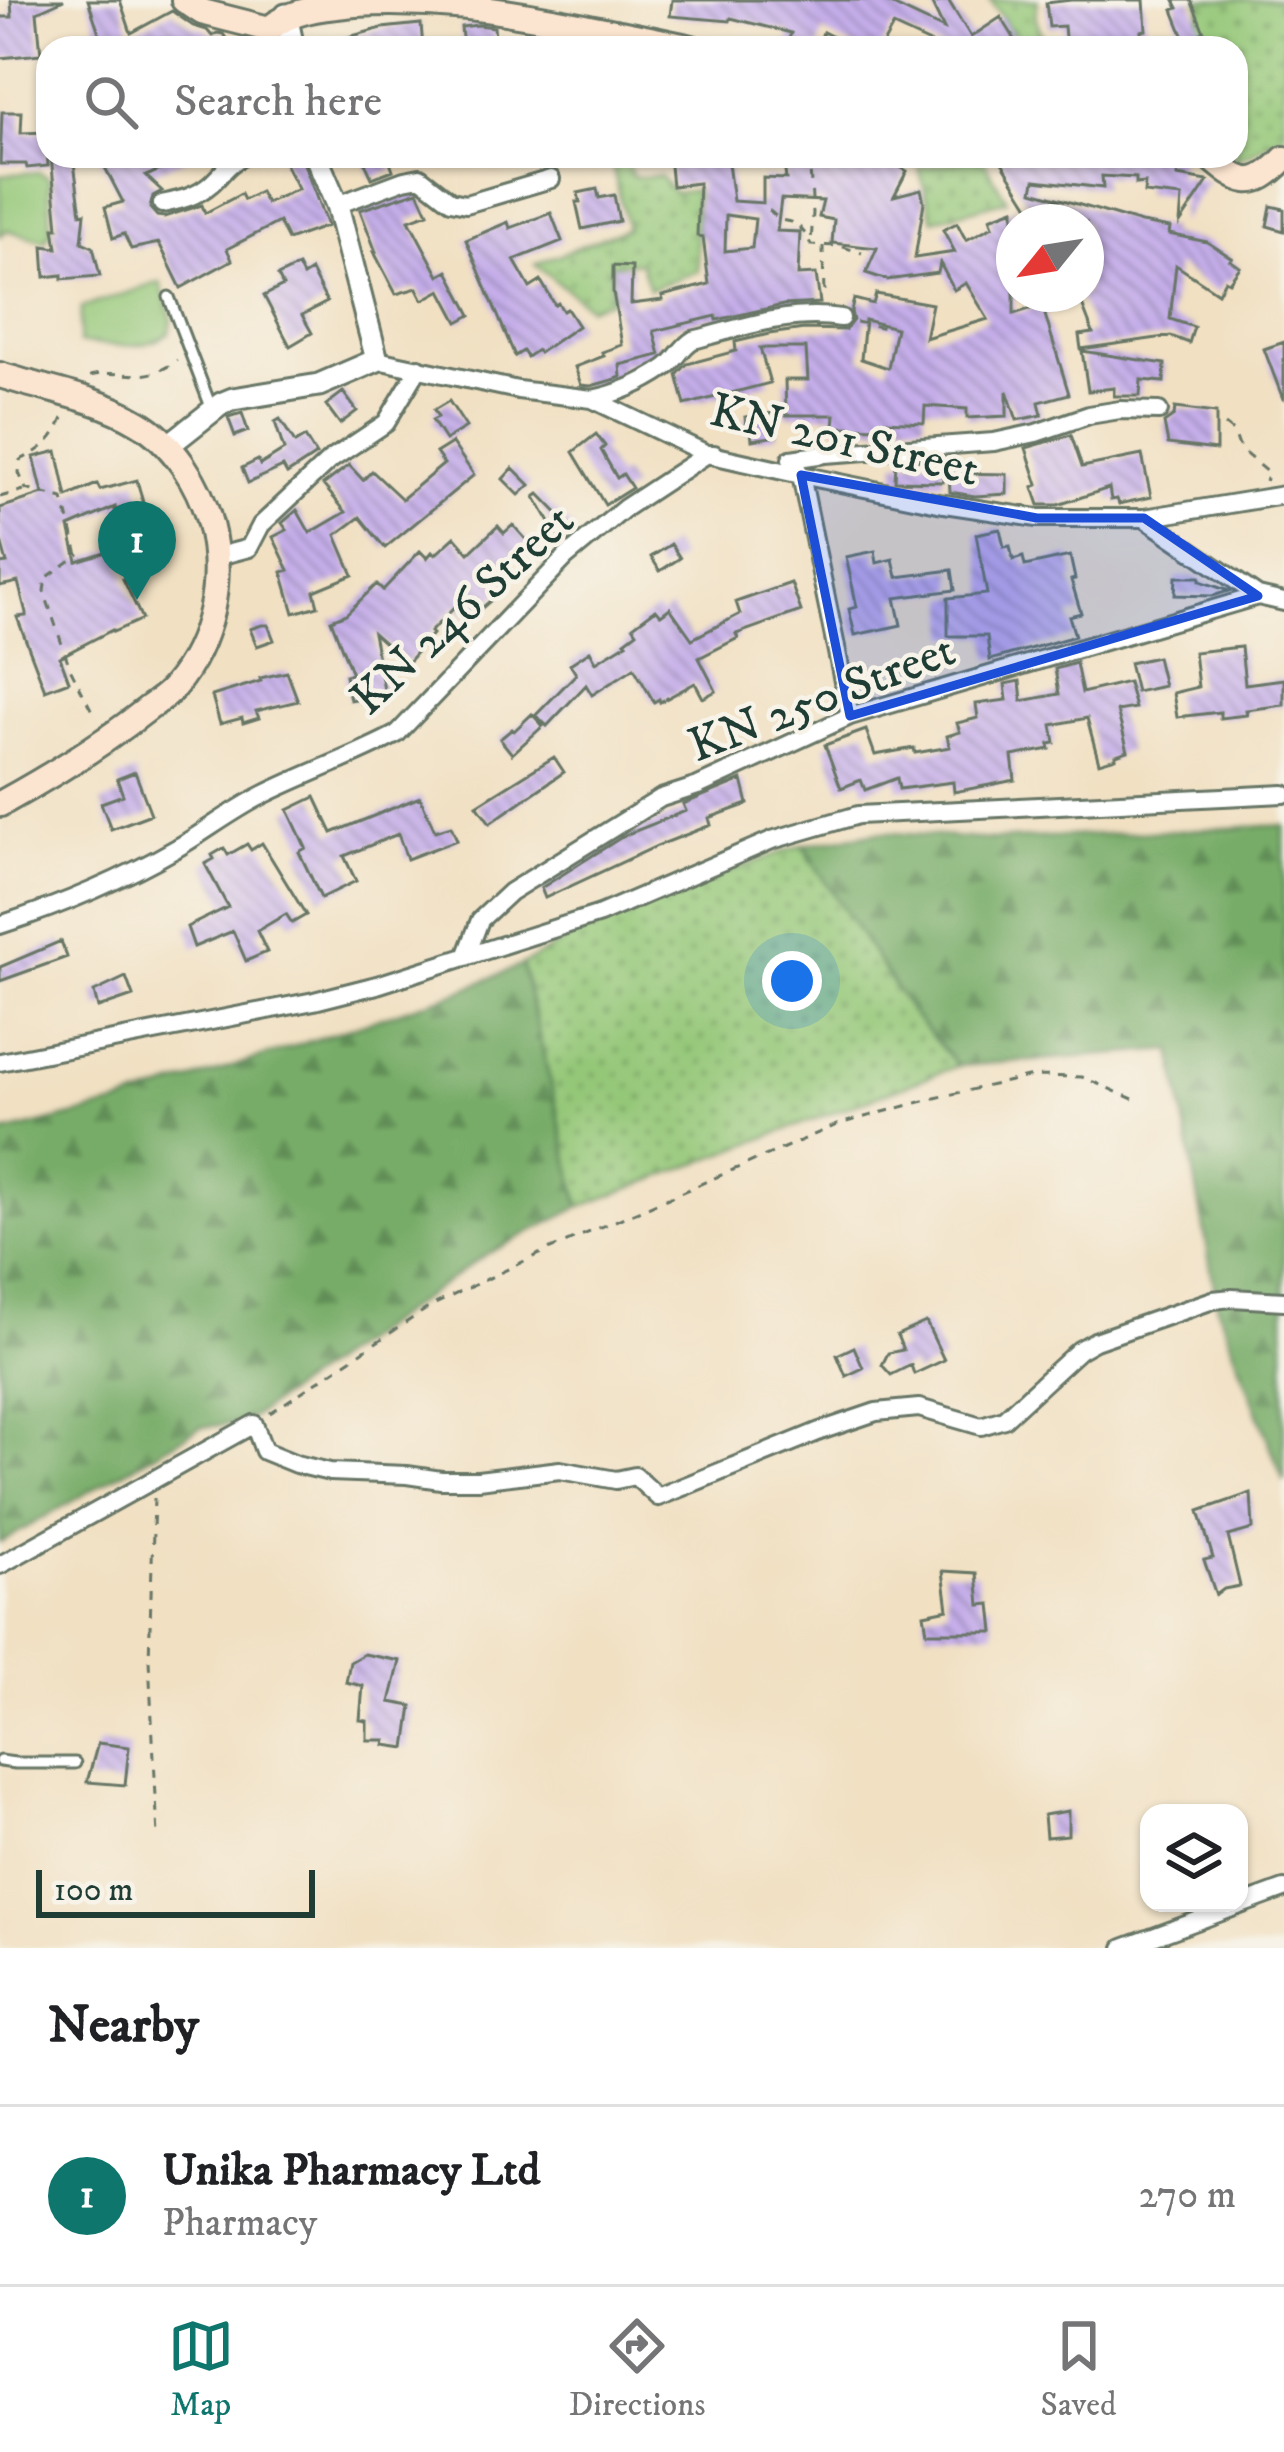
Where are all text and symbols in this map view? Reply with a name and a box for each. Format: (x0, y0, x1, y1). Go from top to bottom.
search box (36, 36, 1248, 168)
icon: search (78, 69, 144, 135)
text: Search here (174, 74, 382, 130)
north arrow (996, 204, 1104, 312)
street label: KN 201 Street (704, 381, 985, 501)
street label: KN 246 Street (339, 492, 587, 729)
pin: 1 (98, 501, 176, 600)
street label: KN 250 Street (681, 621, 964, 777)
your location (762, 951, 822, 1011)
map controls (1140, 1804, 1248, 1912)
button: layers (1140, 1804, 1248, 1912)
scale bar (36, 1864, 315, 1917)
text: 100 m (54, 1870, 133, 1911)
text: Nearby (48, 1994, 199, 2058)
text: Unika Pharmacy Ltd (162, 2143, 540, 2199)
text: 1 (80, 2171, 94, 2220)
text: 270 m (1139, 2171, 1236, 2220)
text: Pharmacy (162, 2199, 317, 2248)
tab: Map (168, 2313, 234, 2426)
tab: Directions (569, 2313, 705, 2426)
tab: Saved (1041, 2313, 1116, 2426)

